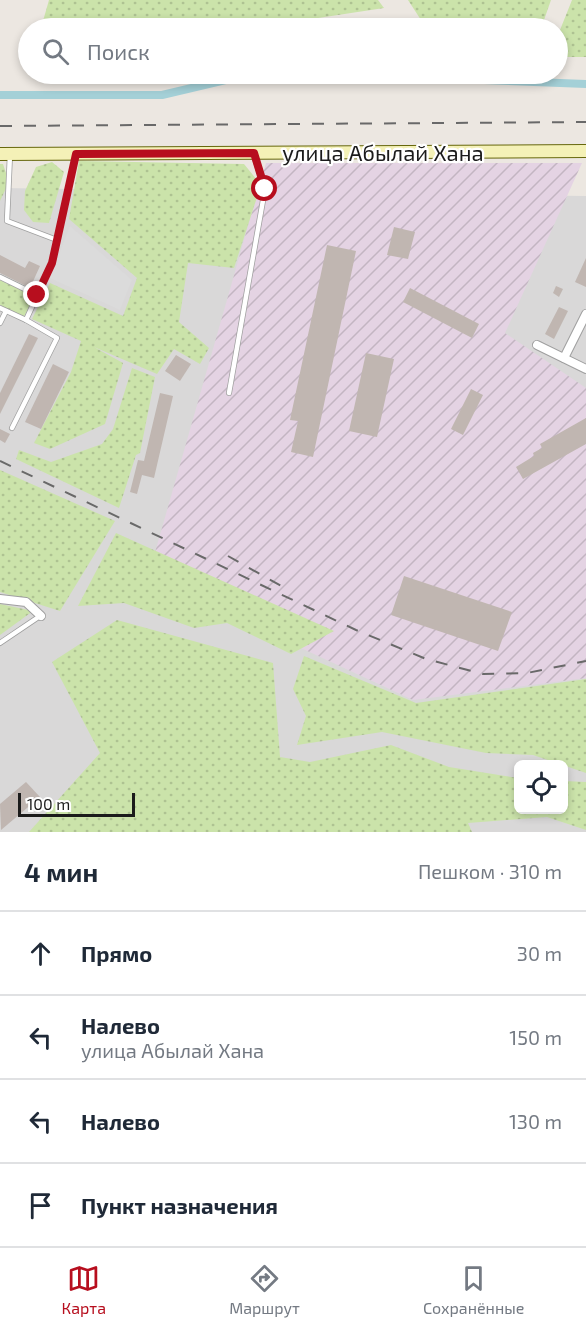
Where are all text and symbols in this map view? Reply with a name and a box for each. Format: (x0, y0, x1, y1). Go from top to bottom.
search box (18, 18, 568, 84)
icon: search (39, 35, 72, 68)
text: Поиск (87, 38, 150, 64)
street label: улица Абылай Хана (282, 139, 484, 166)
route start (251, 175, 277, 201)
route end (23, 281, 49, 307)
map controls (514, 760, 568, 814)
button: locate (514, 760, 568, 814)
scale bar (18, 790, 135, 818)
text: 100 m (27, 794, 70, 813)
text: 4 мин (24, 856, 98, 887)
text: Пешком · 310 m (418, 859, 562, 883)
icon: ahead (24, 937, 57, 970)
text: Прямо (81, 940, 152, 966)
text: 30 m (517, 941, 562, 965)
text: Налево (81, 1012, 160, 1038)
icon: left (24, 1021, 57, 1054)
text: 150 m (509, 1025, 562, 1049)
text: улица Абылай Хана (81, 1038, 264, 1062)
icon: left (24, 1105, 57, 1138)
text: Налево (81, 1108, 160, 1134)
text: 130 m (509, 1109, 562, 1133)
icon: arrive (24, 1189, 57, 1222)
text: Пункт назначения (81, 1192, 278, 1218)
tab: Карта (62, 1262, 106, 1317)
tab: Маршрут (229, 1262, 300, 1317)
tab: Сохранённые (423, 1262, 524, 1317)

